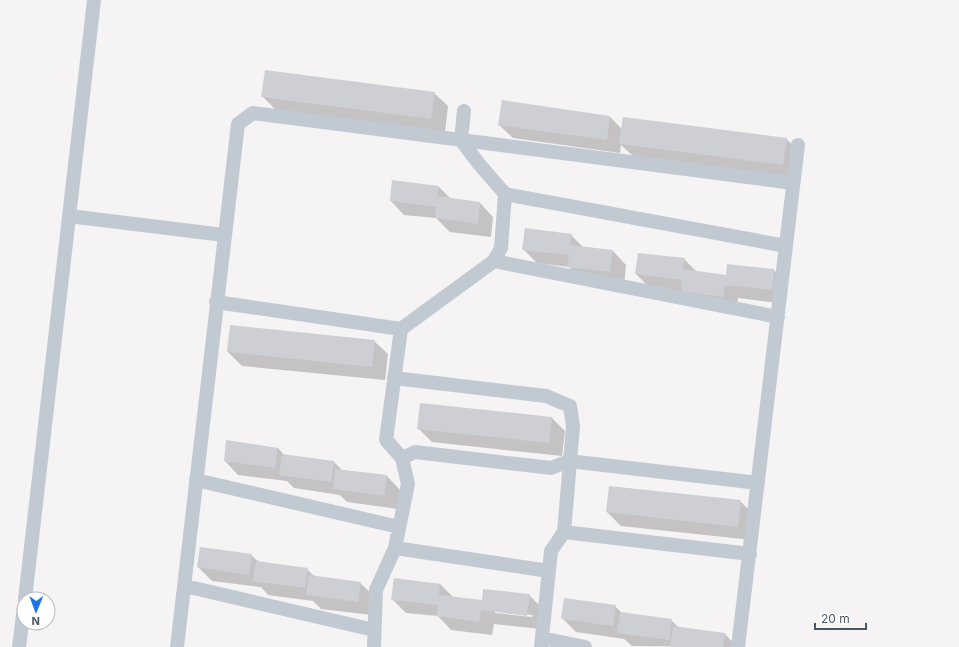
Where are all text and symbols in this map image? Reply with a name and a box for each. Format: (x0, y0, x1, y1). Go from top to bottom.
north arrow (16, 591, 56, 631)
scale bar (815, 605, 866, 631)
text: 20 m (821, 611, 850, 626)
text: N (32, 614, 40, 628)

